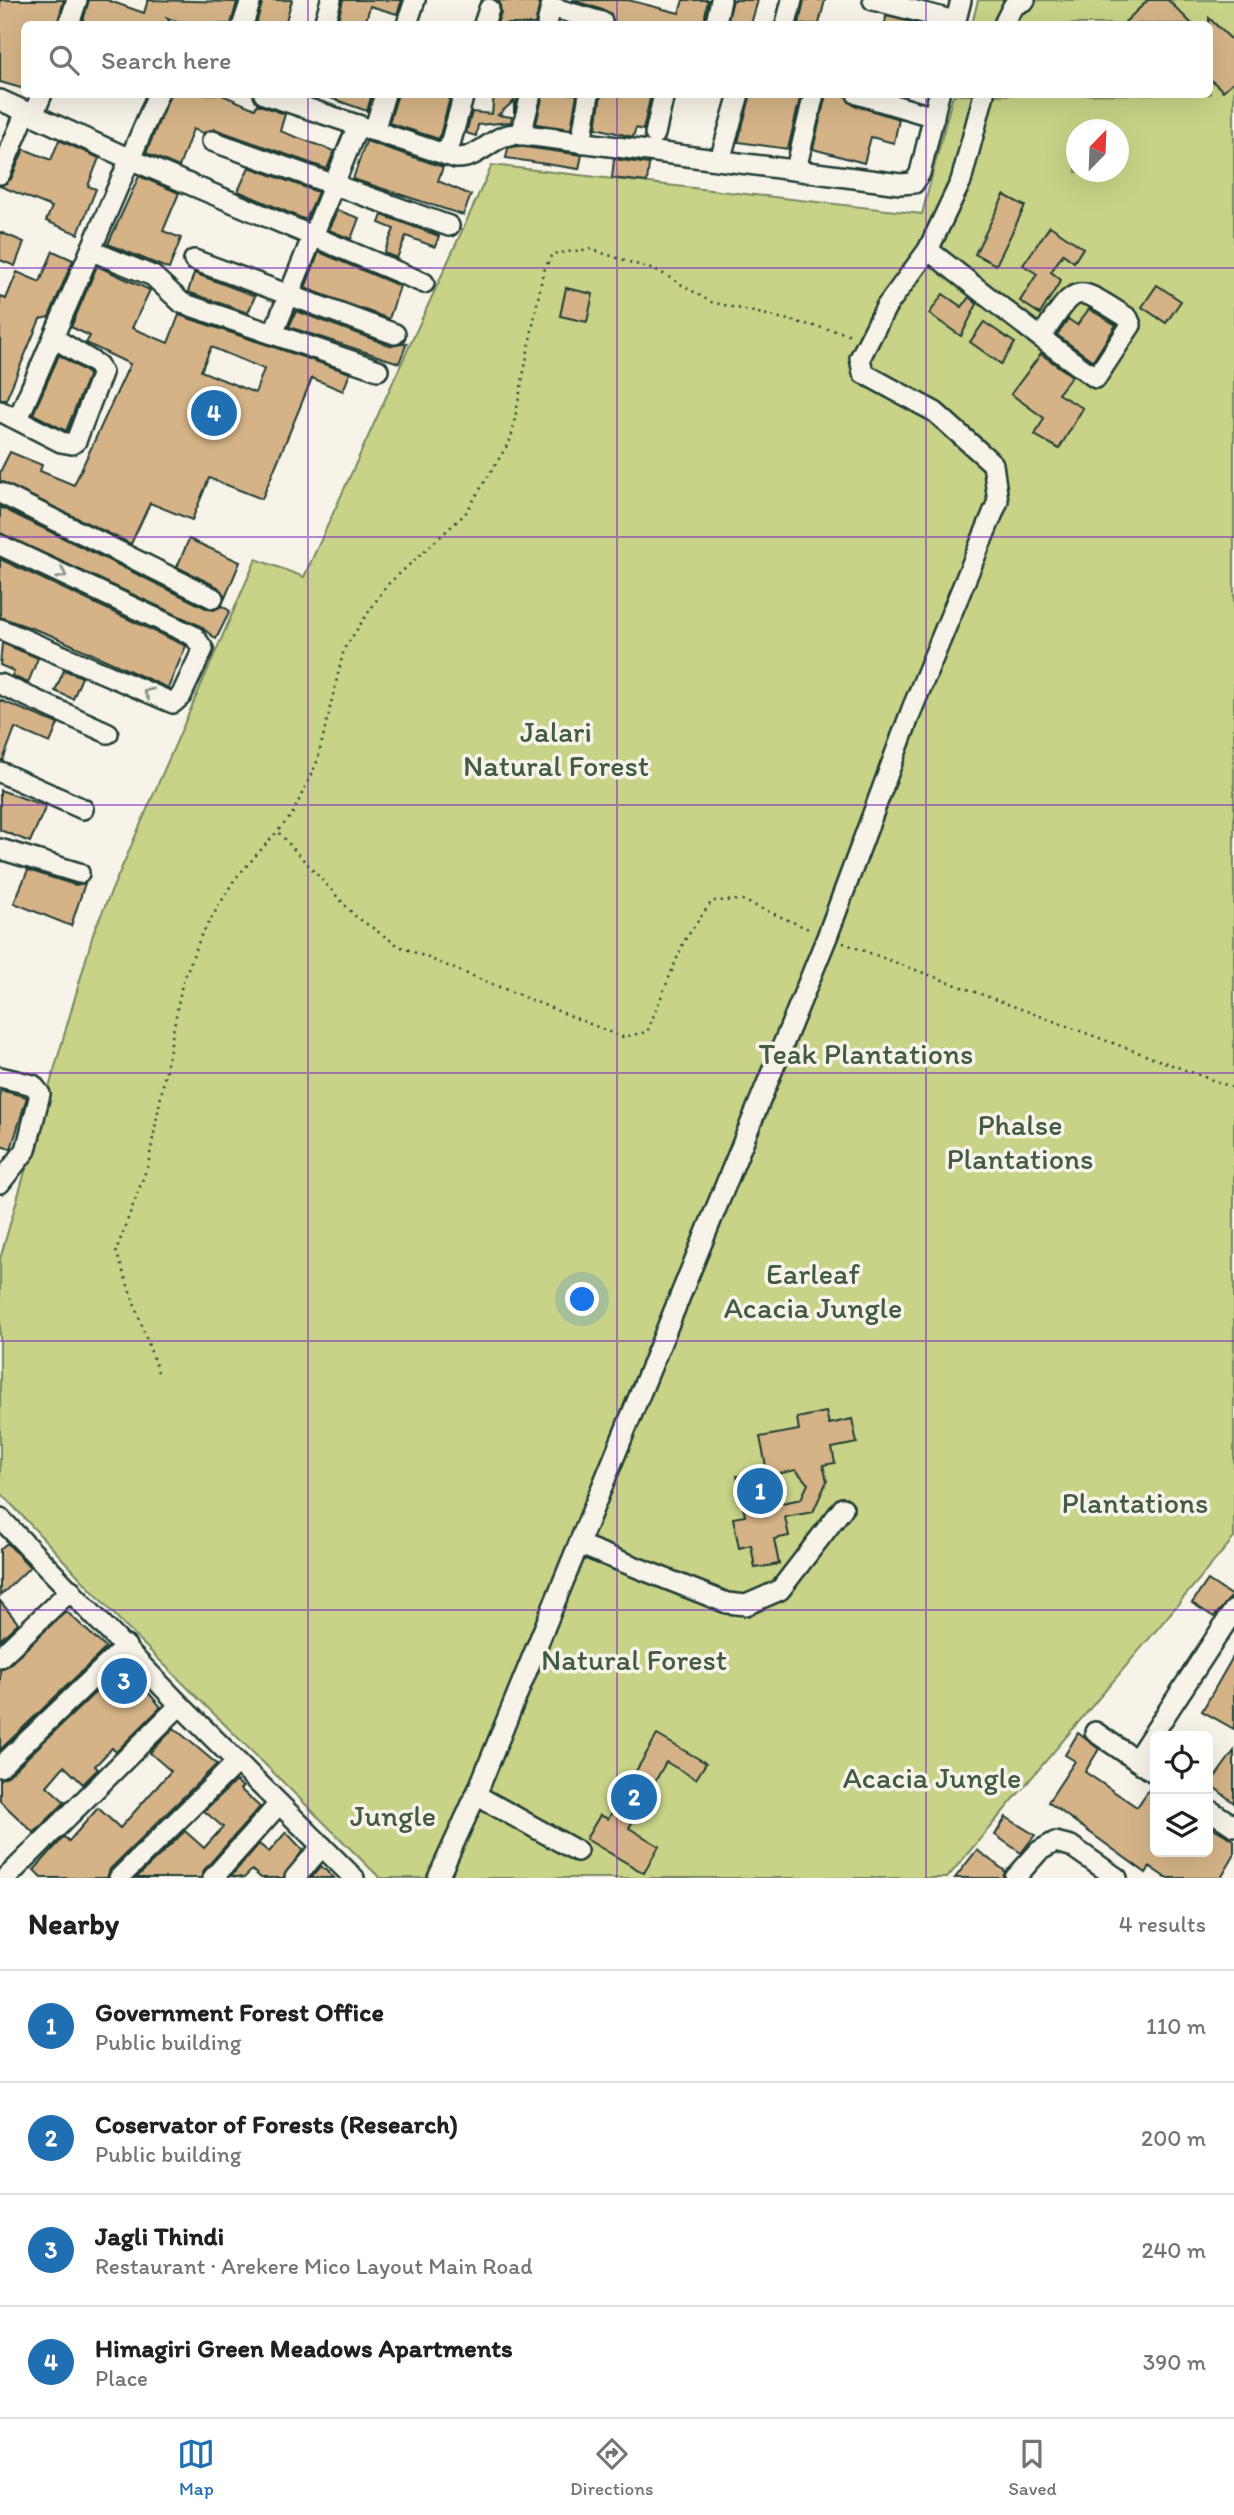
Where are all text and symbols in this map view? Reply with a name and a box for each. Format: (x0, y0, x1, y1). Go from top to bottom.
search box (21, 21, 1213, 98)
icon: search (45, 41, 83, 79)
text: Search here (101, 44, 231, 76)
north arrow (1066, 119, 1129, 182)
pin: 4 (191, 387, 237, 439)
one-way arrow (55, 566, 67, 580)
one-way arrow (143, 688, 155, 702)
park label: Jalari Natural Forest (463, 713, 649, 784)
park label: Teak Plantations (759, 1035, 973, 1072)
park label: Phalse Plantations (946, 1106, 1094, 1177)
park label: Earleaf Acacia Jungle (724, 1255, 902, 1326)
your location (565, 1282, 599, 1316)
pin: 1 (737, 1465, 783, 1517)
park label: Plantations (1061, 1484, 1209, 1521)
park label: Natural Forest (541, 1641, 727, 1678)
pin: 3 (101, 1655, 147, 1707)
map controls (1150, 1731, 1213, 1857)
button: locate (1150, 1731, 1213, 1794)
park label: Acacia Jungle (843, 1759, 1021, 1796)
pin: 2 (611, 1771, 657, 1823)
button: layers (1150, 1794, 1213, 1857)
park label: Jungle (350, 1797, 436, 1834)
text: Nearby (28, 1905, 119, 1942)
text: 4 results (1119, 1910, 1206, 1938)
text: Government Forest Office (95, 1996, 384, 2028)
text: 1 (46, 2012, 56, 2040)
text: 110 m (1146, 2012, 1206, 2040)
text: Public building (95, 2028, 241, 2056)
text: Coservator of Forests (Research) (95, 2108, 458, 2140)
text: 2 (45, 2124, 57, 2152)
text: 200 m (1141, 2124, 1206, 2152)
text: Public building (95, 2140, 241, 2168)
text: Jagli Thindi (95, 2220, 224, 2252)
text: 3 (45, 2236, 57, 2264)
text: 240 m (1141, 2236, 1206, 2264)
text: Restaurant · Arekere Mico Layout Main Road (95, 2252, 532, 2280)
text: Himagiri Green Meadows Apartments (95, 2332, 513, 2364)
text: 4 (44, 2348, 58, 2376)
text: 390 m (1143, 2348, 1206, 2376)
text: Place (95, 2364, 148, 2392)
tab: Map (177, 2435, 215, 2500)
tab: Directions (570, 2435, 654, 2500)
tab: Saved (1008, 2435, 1057, 2500)

